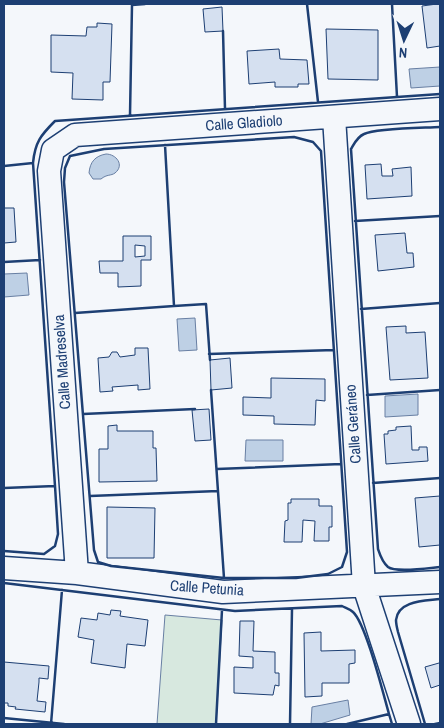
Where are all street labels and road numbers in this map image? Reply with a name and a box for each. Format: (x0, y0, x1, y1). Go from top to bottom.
street label: Calle Gladiolo (205, 109, 283, 136)
street label: Calle Madreselva (48, 314, 75, 410)
street label: Calle Geráneo (339, 384, 366, 464)
street label: Calle Petunia (169, 574, 245, 601)

